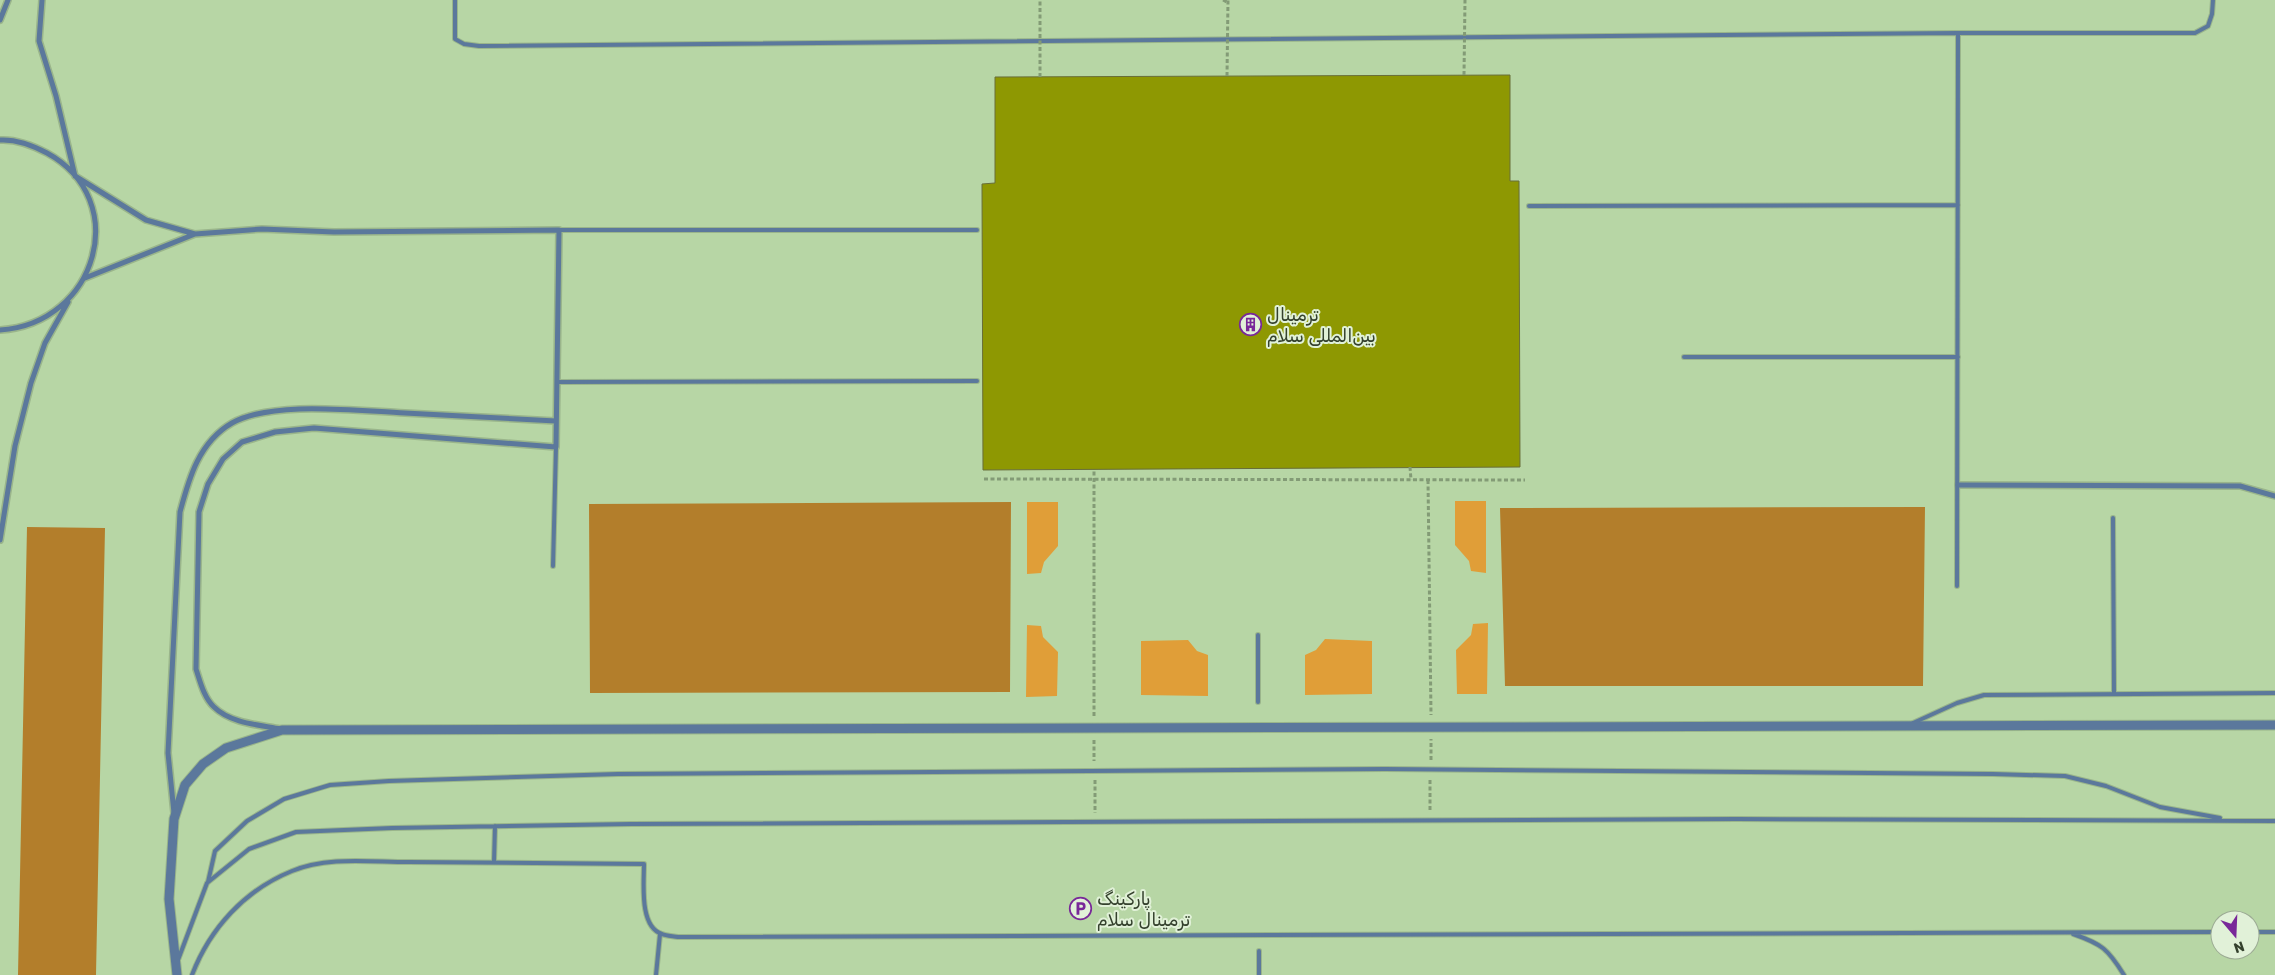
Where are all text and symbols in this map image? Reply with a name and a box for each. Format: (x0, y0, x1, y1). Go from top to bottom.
place label: ترمینال بین‌المللی سلام (1267, 304, 1376, 347)
building icon: ترمینال بین‌المللی سلام (1239, 313, 1263, 337)
place label: پارکینگ ترمینال سلام (1097, 888, 1190, 931)
parking icon: پارکینگ ترمینال سلام (1069, 897, 1093, 921)
north arrow (2210, 910, 2260, 960)
text: N (2232, 937, 2247, 956)

